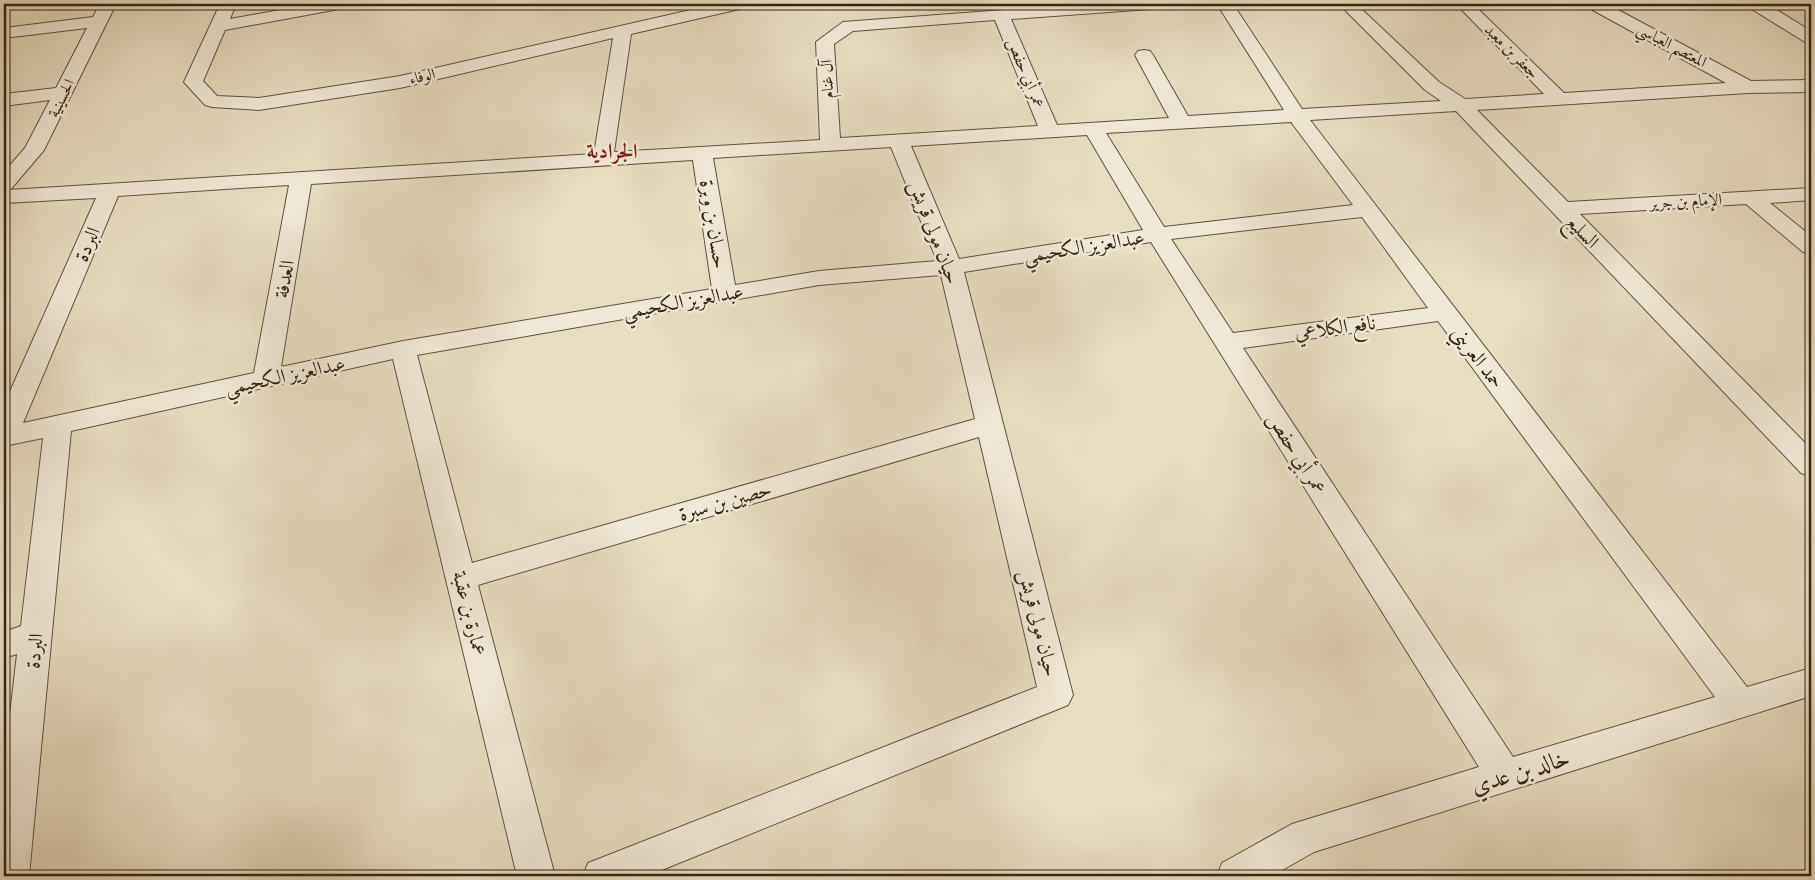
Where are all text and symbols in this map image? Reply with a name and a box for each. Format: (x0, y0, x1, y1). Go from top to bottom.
street label: المعتصم العباسي (1631, 18, 1711, 77)
street label: جعفر بن معبد (1480, 19, 1544, 83)
street label: عمر أبي حفص (1000, 34, 1051, 112)
street label: آل غنام (816, 58, 842, 99)
street label: الوفاء (407, 63, 437, 89)
street label: الحسينية (42, 75, 80, 121)
district label: الجرادية (587, 137, 637, 165)
street label: حيان مولى قريش (902, 176, 967, 288)
street label: حسان بن وبرة (694, 178, 734, 270)
street label: الإمام بن جرير (1647, 189, 1723, 217)
street label: السليع (1557, 208, 1606, 257)
street label: البردة (68, 223, 106, 265)
street label: عبدالعزيز الكحيمي (1022, 224, 1147, 274)
street label: العدفة (268, 258, 300, 300)
street label: عبدالعزيز الكحيمي (620, 278, 747, 330)
street label: نافع الكلاعي (1293, 309, 1378, 350)
street label: حمد العريني (1442, 320, 1510, 397)
street label: عبدالعزيز الكحيمي (222, 350, 349, 406)
street label: عمر أبي حفص (1258, 407, 1334, 501)
street label: حصين بن سبرة (676, 475, 774, 527)
street label: حيان مولى قريش (1012, 567, 1065, 679)
street label: عمارة بن عقبة (447, 568, 493, 658)
street label: البردة (19, 632, 49, 670)
street label: خالد بن عدي (1467, 741, 1574, 805)

